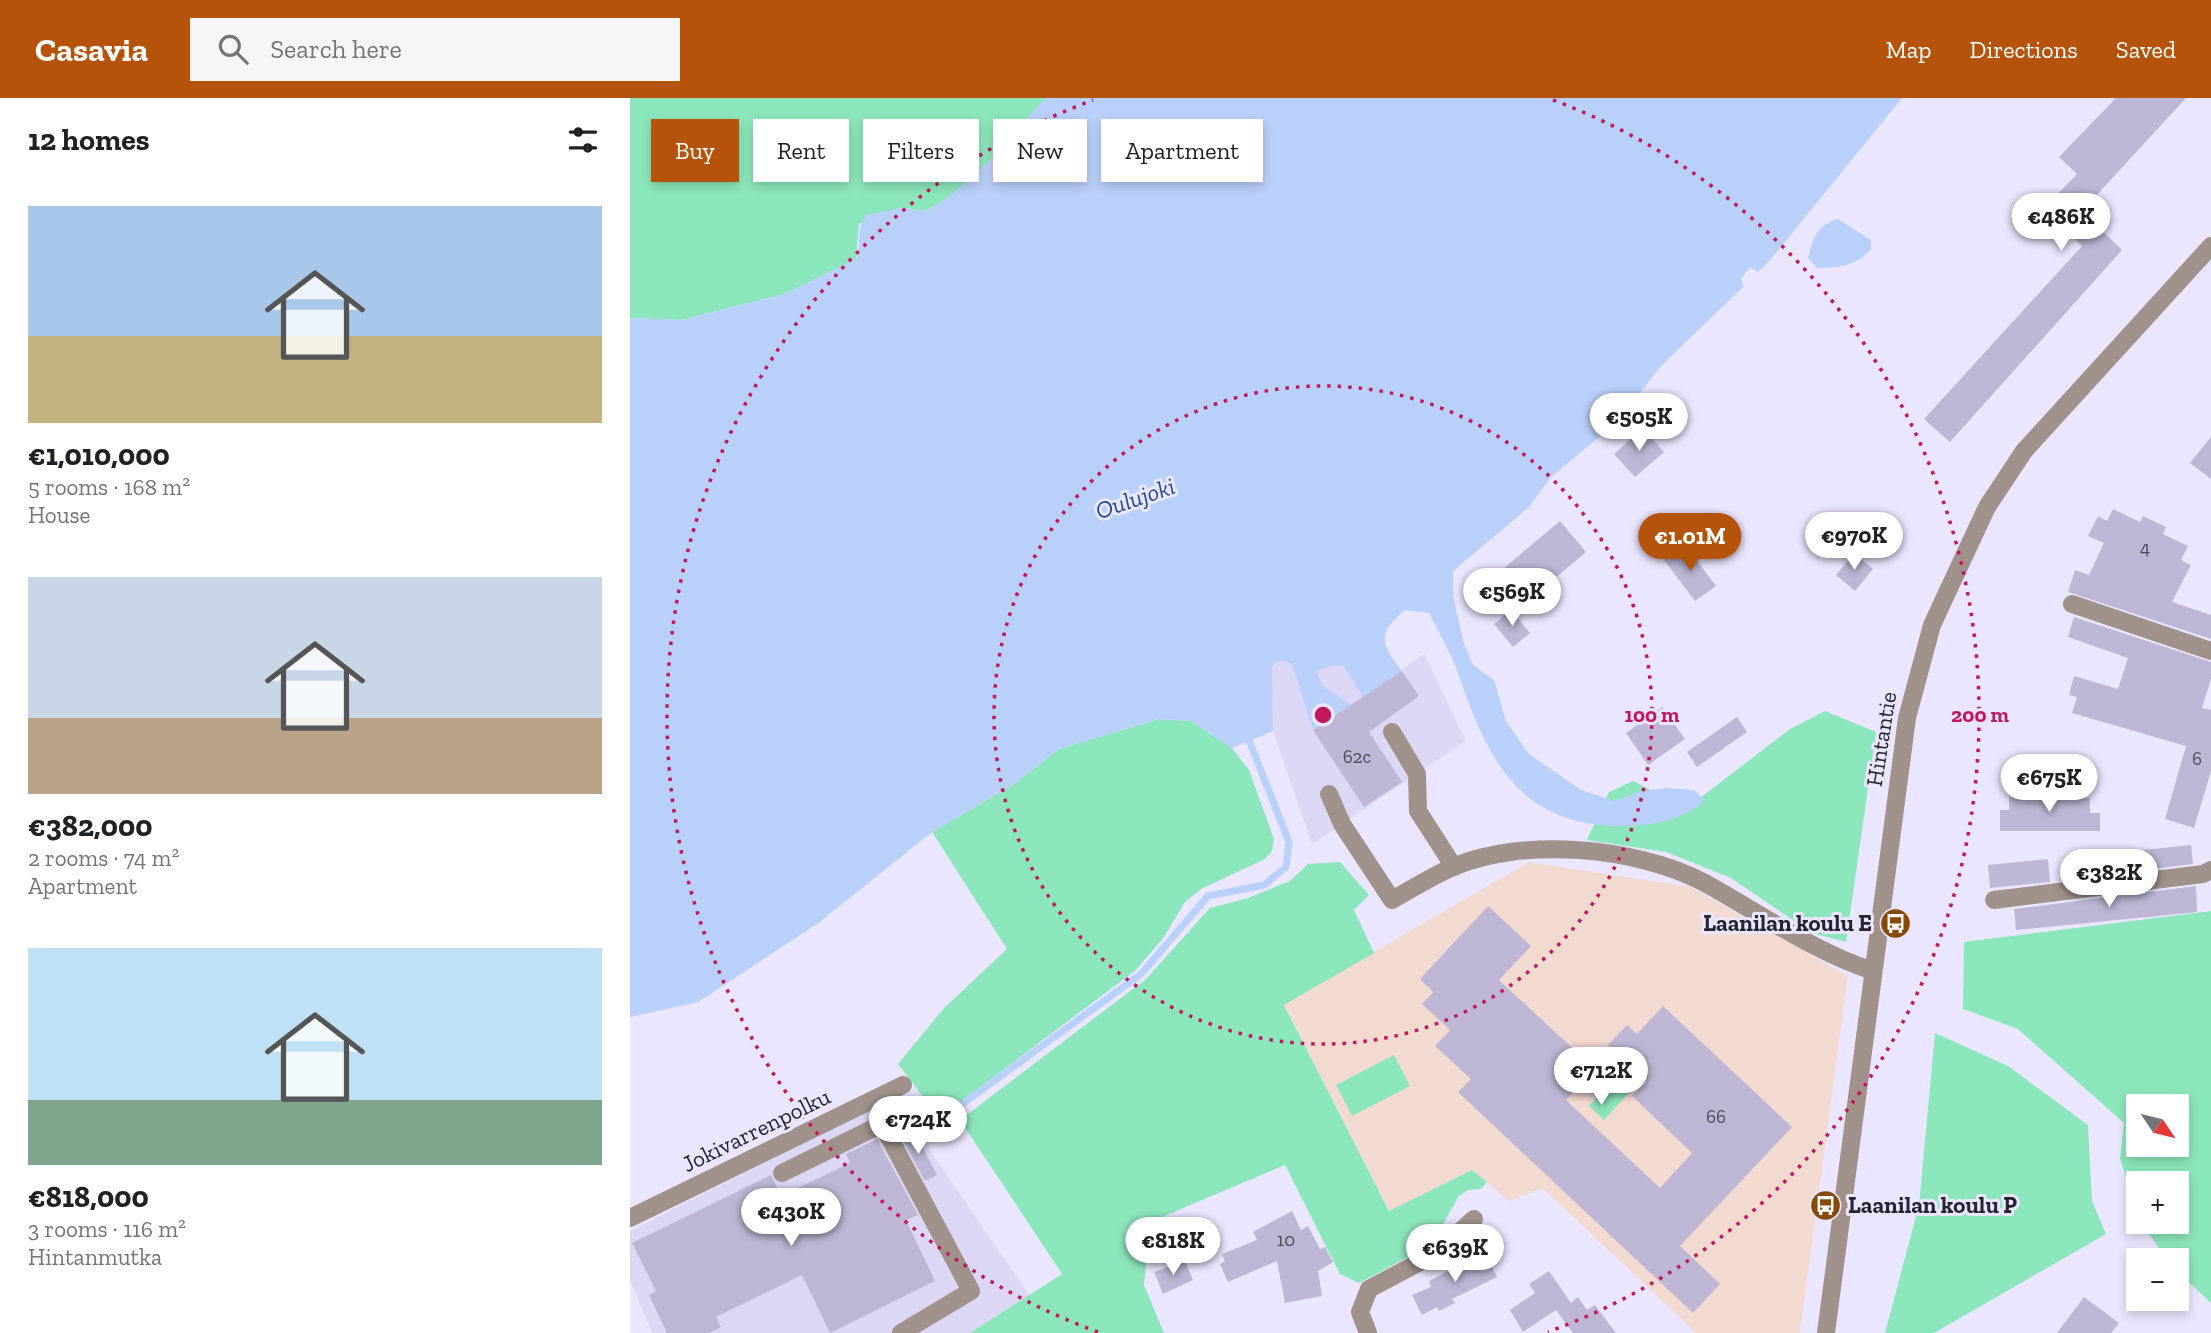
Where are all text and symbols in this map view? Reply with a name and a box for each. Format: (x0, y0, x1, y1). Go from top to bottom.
search box (190, 18, 680, 81)
text: Casavia (35, 30, 148, 69)
icon: search (214, 30, 252, 68)
text: Search here (270, 33, 402, 65)
text: Map (1886, 35, 1932, 64)
text: Directions (1970, 35, 2078, 64)
text: Saved (2116, 35, 2176, 64)
chip: Buy (651, 119, 739, 182)
chip: Rent (753, 119, 849, 182)
chip: Filters (863, 119, 979, 182)
chip: New (993, 119, 1087, 182)
chip: Apartment (1101, 119, 1263, 182)
icon: filters (564, 121, 602, 159)
text: 12 homes (28, 122, 150, 158)
pin: €486K (2012, 194, 2110, 253)
text: €486K (2028, 202, 2094, 230)
icon: home (252, 252, 378, 378)
pin: €505K (1590, 394, 1688, 453)
text: €505K (1606, 402, 1672, 430)
text: €1,010,000 (28, 437, 170, 473)
water label: Oulujoki (1091, 471, 1179, 525)
text: 5 rooms · 168 m² (28, 473, 190, 501)
text: House (28, 501, 90, 529)
pin: €970K (1805, 512, 1903, 572)
pin: €1.01M (1633, 514, 1747, 573)
text: €970K (1821, 521, 1887, 549)
text: €1.01M (1654, 522, 1726, 550)
house number: 4 (2140, 536, 2150, 559)
pin: €569K (1463, 568, 1561, 628)
text: €569K (1479, 577, 1545, 605)
icon: home (252, 623, 378, 749)
street label: Hintantie (1860, 690, 1902, 788)
text: 100 m (1625, 702, 1680, 727)
text: 200 m (1951, 702, 2009, 727)
centre of rings (1311, 703, 1335, 727)
house number: 62c (1343, 745, 1372, 768)
house number: 6 (2192, 747, 2202, 770)
pin: €675K (2000, 754, 2098, 814)
text: €675K (2017, 763, 2081, 791)
text: €382,000 (28, 808, 153, 844)
text: 2 rooms · 74 m² (28, 844, 179, 872)
pin: €382K (2060, 850, 2158, 909)
text: €382K (2076, 858, 2142, 886)
text: Apartment (28, 872, 137, 900)
bus stop icon: Laanilan koulu E (1878, 906, 1912, 940)
place label: Laanilan koulu E (1703, 909, 1872, 937)
icon: home (252, 994, 378, 1120)
pin: €712K (1552, 1048, 1650, 1107)
text: €712K (1570, 1056, 1632, 1084)
street label: Jokivarrenpolku (677, 1082, 835, 1178)
north arrow (2126, 1094, 2189, 1157)
map controls (2126, 1094, 2189, 1311)
pin: €724K (869, 1096, 967, 1156)
text: €724K (885, 1105, 951, 1133)
house number: 66 (1706, 1105, 1726, 1128)
button: + (2126, 1171, 2189, 1234)
text: €818,000 (28, 1179, 149, 1215)
pin: €430K (742, 1188, 840, 1248)
bus stop icon: Laanilan koulu P (1808, 1188, 1842, 1222)
place label: Laanilan koulu P (1848, 1191, 2017, 1219)
text: €430K (757, 1197, 825, 1225)
text: 3 rooms · 116 m² (28, 1215, 186, 1243)
pin: €818K (1124, 1218, 1222, 1277)
pin: €639K (1406, 1224, 1504, 1284)
text: €818K (1141, 1226, 1205, 1254)
house number: 10 (1277, 1228, 1295, 1251)
text: €639K (1422, 1233, 1488, 1261)
text: Hintanmutka (28, 1243, 162, 1271)
button: − (2126, 1248, 2189, 1311)

